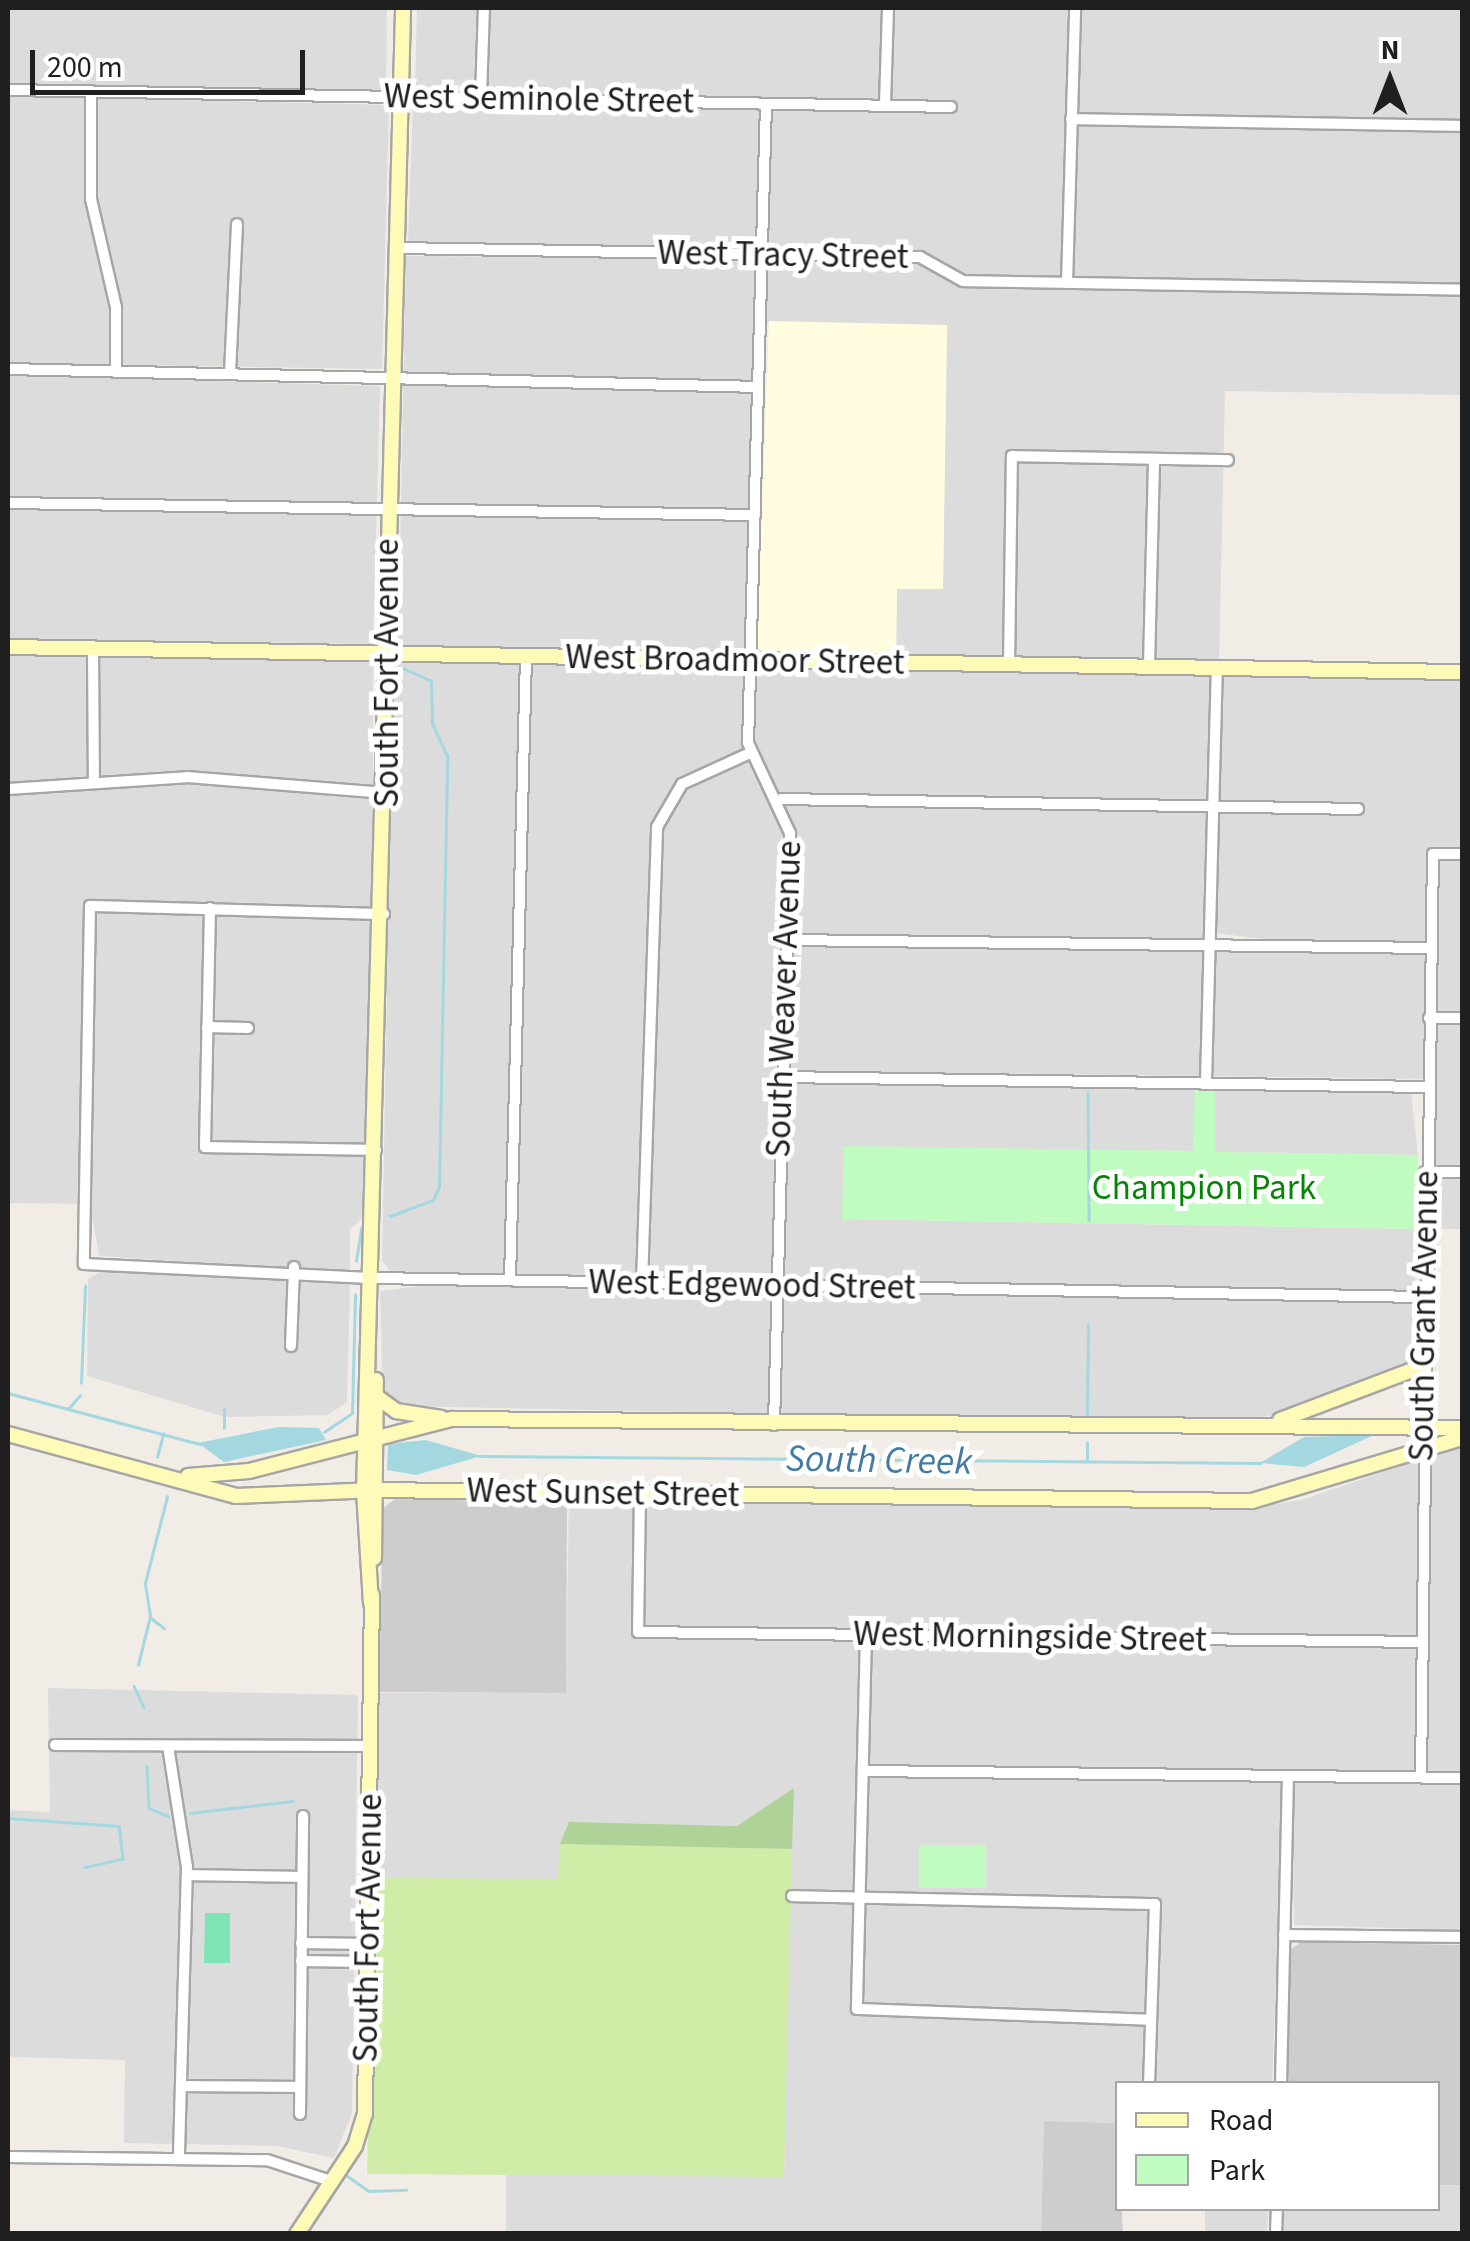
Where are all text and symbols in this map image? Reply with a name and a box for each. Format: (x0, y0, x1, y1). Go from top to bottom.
scale bar (35, 30, 310, 92)
north arrow (1340, 30, 1440, 130)
text: N (1381, 30, 1399, 70)
text: 200 m (47, 46, 123, 89)
street label: West Seminole Street (383, 75, 695, 123)
street label: West Tracy Street (657, 232, 909, 278)
street label: South Fort Avenue (366, 538, 408, 808)
street label: West Broadmoor Street (565, 636, 905, 684)
street label: South Weaver Avenue (757, 840, 811, 1158)
park label: Champion Park (1092, 1167, 1316, 1209)
street label: South Grant Avenue (1400, 1170, 1448, 1462)
street label: West Edgewood Street (588, 1261, 916, 1309)
water label: South Creek (785, 1437, 973, 1485)
street label: West Sunset Street (466, 1470, 740, 1516)
street label: West Morningside Street (853, 1613, 1207, 1661)
street label: South Fort Avenue (345, 1793, 391, 2063)
legend (1115, 2081, 1440, 2211)
text: Road (1209, 2099, 1273, 2142)
text: Park (1209, 2149, 1265, 2192)

